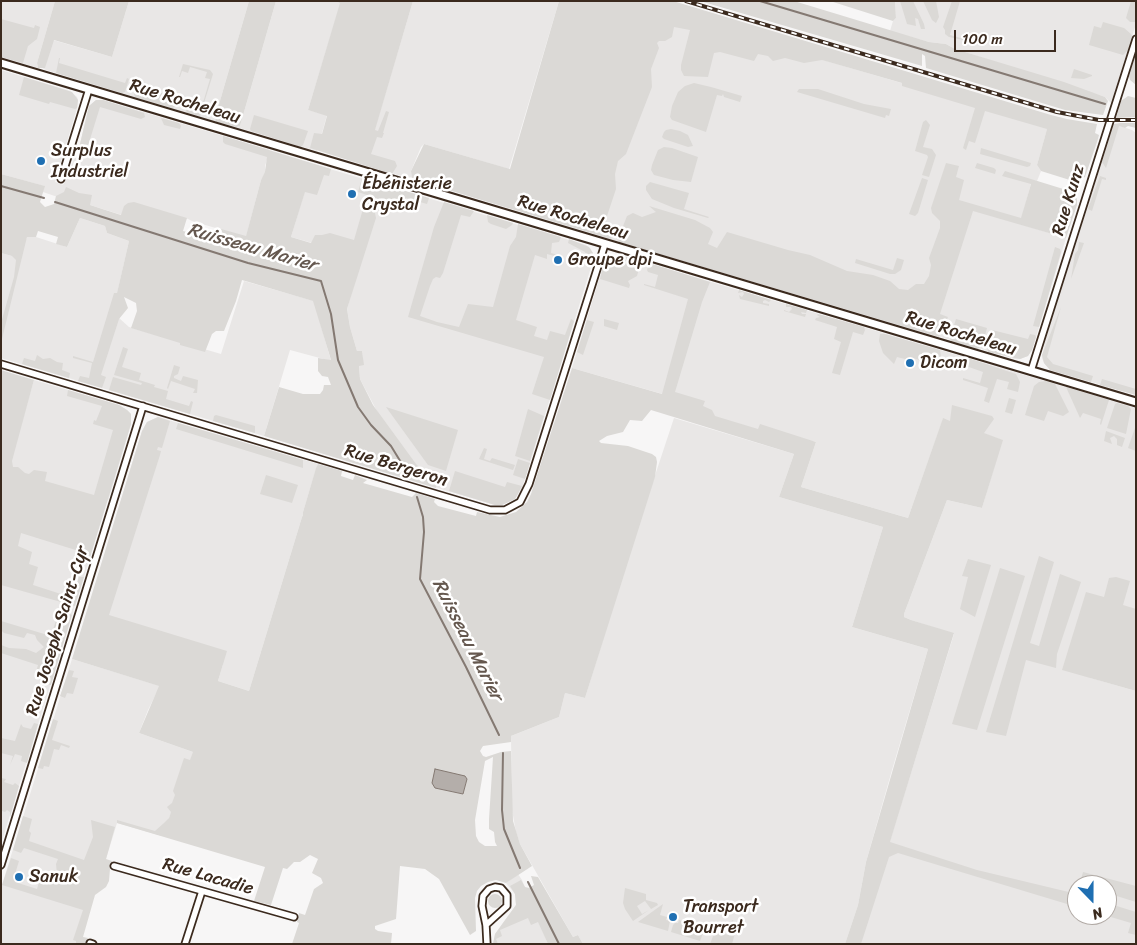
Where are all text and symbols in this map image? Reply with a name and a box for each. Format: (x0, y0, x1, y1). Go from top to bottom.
scale bar (957, 20, 1060, 52)
text: 100 m (962, 26, 1003, 52)
street label: Rue Rocheleau (127, 75, 243, 129)
place label: Surplus Industriel (51, 140, 128, 182)
marker: Surplus Industriel (35, 155, 47, 167)
street label: Rue Kunz (1048, 162, 1090, 238)
place label: Ébénisterie Crystal (362, 173, 452, 215)
marker: Ébénisterie Crystal (346, 188, 358, 200)
street label: Rue Rocheleau (515, 191, 631, 245)
water label: Ruisseau Marier (185, 219, 319, 277)
place label: Groupe dpi (568, 249, 652, 271)
marker: Groupe dpi (552, 254, 564, 266)
street label: Rue Rocheleau (903, 307, 1019, 361)
place label: Dicom (920, 352, 968, 374)
marker: Dicom (904, 357, 916, 369)
street label: Rue Bergeron (342, 440, 450, 492)
street label: Rue Joseph-Saint-Cyr (22, 544, 94, 718)
water label: Ruisseau Marier (427, 575, 507, 705)
street label: Rue Lacadie (160, 854, 256, 900)
place label: Sanuk (29, 866, 78, 888)
marker: Sanuk (13, 871, 25, 883)
north arrow (1067, 875, 1117, 925)
place label: Transport Bourret (683, 896, 758, 939)
text: N (1088, 900, 1107, 927)
marker: Transport Bourret (667, 911, 679, 923)

